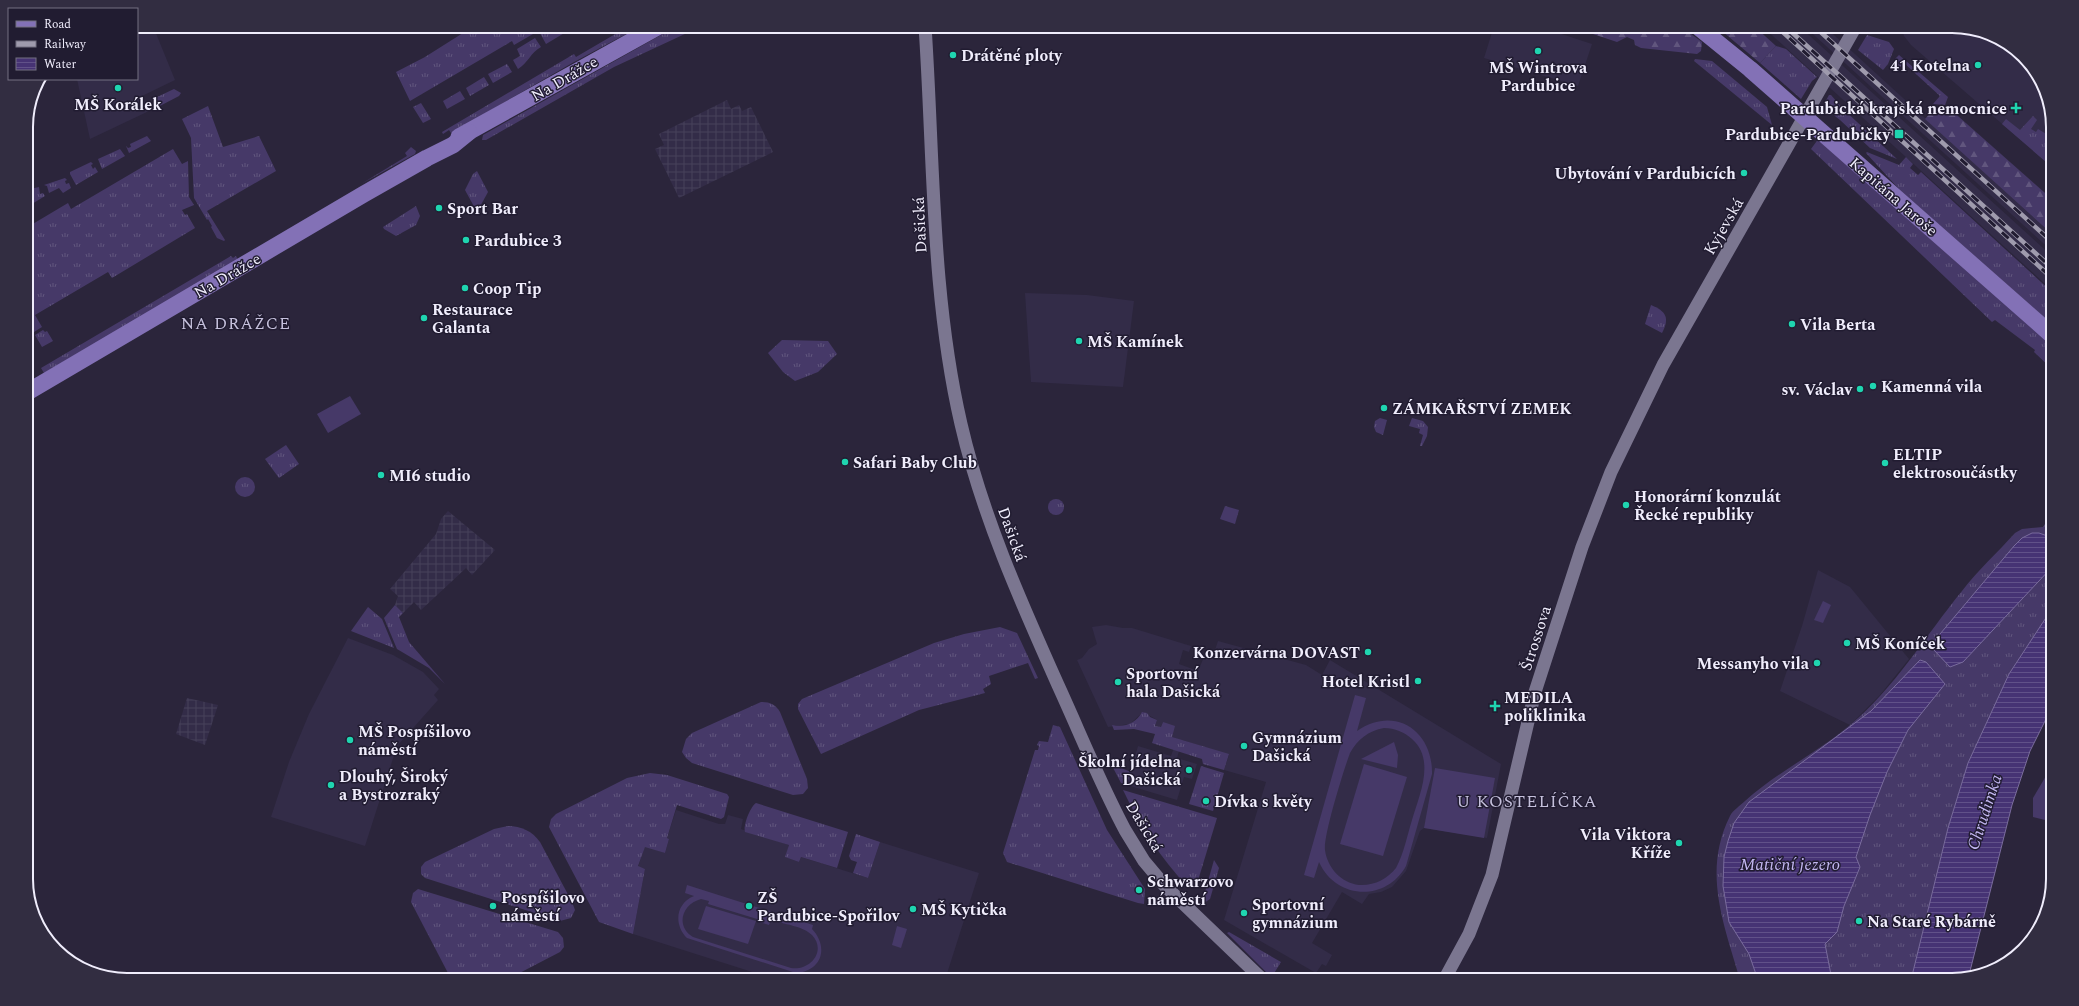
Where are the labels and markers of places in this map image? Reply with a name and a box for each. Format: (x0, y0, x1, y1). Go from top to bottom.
place label: Drátěné ploty (961, 44, 1063, 68)
marker: MŠ Wintrova Pardubice (1533, 46, 1543, 56)
marker: Drátěné ploty (948, 50, 958, 60)
place label: 41 Kotelna (1890, 54, 1971, 78)
place label: MŠ Wintrova Pardubice (1489, 56, 1588, 98)
marker: 41 Kotelna (1973, 60, 1983, 70)
marker: MŠ Korálek (113, 83, 123, 93)
place label: MŠ Korálek (74, 93, 162, 117)
place label: Pardubická krajská nemocnice (1780, 97, 2007, 121)
marker: Pardubická krajská nemocnice (2010, 102, 2022, 114)
place label: Pardubice-Pardubičky (1725, 123, 1891, 147)
marker: Pardubice-Pardubičky (1893, 128, 1905, 140)
place label: Ubytování v Pardubicích (1554, 162, 1736, 186)
marker: Ubytování v Pardubicích (1739, 168, 1749, 178)
place label: Sport Bar (447, 197, 518, 221)
marker: Sport Bar (434, 203, 444, 213)
place label: Pardubice 3 (474, 229, 562, 253)
marker: Pardubice 3 (461, 235, 471, 245)
place label: Coop Tip (473, 277, 542, 301)
marker: Coop Tip (460, 283, 470, 293)
place label: Restaurace Galanta (432, 298, 513, 340)
marker: Restaurace Galanta (419, 313, 429, 323)
place label: Vila Berta (1800, 313, 1876, 337)
marker: Vila Berta (1787, 319, 1797, 329)
place label: MŠ Kamínek (1087, 330, 1184, 354)
marker: MŠ Kamínek (1074, 336, 1084, 346)
place label: Kamenná vila (1881, 375, 1983, 399)
place label: sv. Václav (1782, 378, 1853, 402)
marker: Kamenná vila (1868, 381, 1878, 391)
marker: sv. Václav (1855, 384, 1865, 394)
place label: ZÁMKAŘSTVÍ ZEMEK (1392, 397, 1572, 421)
marker: ZÁMKAŘSTVÍ ZEMEK (1379, 403, 1389, 413)
place label: ELTIP elektrosoučástky (1893, 443, 2018, 485)
place label: Safari Baby Club (853, 451, 977, 475)
marker: Safari Baby Club (840, 457, 850, 467)
marker: ELTIP elektrosoučástky (1880, 458, 1890, 468)
place label: MI6 studio (389, 464, 471, 488)
marker: MI6 studio (376, 470, 386, 480)
place label: Honorární konzulát Řecké republiky (1634, 485, 1781, 527)
marker: Honorární konzulát Řecké republiky (1621, 500, 1631, 510)
place label: MŠ Koníček (1855, 632, 1946, 656)
marker: MŠ Koníček (1842, 638, 1852, 648)
place label: Konzervárna DOVAST (1193, 641, 1360, 665)
marker: Konzervárna DOVAST (1363, 647, 1373, 657)
place label: Messanyho vila (1697, 652, 1810, 676)
marker: Messanyho vila (1812, 658, 1822, 668)
place label: Sportovní hala Dašická (1126, 662, 1221, 704)
place label: Hotel Kristl (1322, 670, 1410, 694)
marker: Hotel Kristl (1413, 676, 1423, 686)
marker: Sportovní hala Dašická (1113, 677, 1123, 687)
place label: MEDILA poliklinika (1504, 686, 1587, 728)
marker: MEDILA poliklinika (1489, 700, 1501, 712)
place label: MŠ Pospíšilovo náměstí (358, 720, 471, 762)
place label: Gymnázium Dašická (1252, 726, 1342, 768)
marker: MŠ Pospíšilovo náměstí (345, 735, 355, 745)
marker: Gymnázium Dašická (1239, 741, 1249, 751)
place label: Školní jídelna Dašická (1078, 750, 1182, 792)
place label: Dlouhý, Široký a Bystrozraký (339, 765, 449, 807)
marker: Školní jídelna Dašická (1184, 765, 1194, 775)
marker: Dlouhý, Široký a Bystrozraký (326, 780, 336, 790)
place label: Dívka s květy (1214, 790, 1313, 814)
marker: Dívka s květy (1201, 796, 1211, 806)
place label: Vila Viktora Kříže (1580, 823, 1672, 865)
marker: Vila Viktora Kříže (1674, 838, 1684, 848)
place label: Schwarzovo náměstí (1147, 870, 1234, 912)
marker: Schwarzovo náměstí (1134, 885, 1144, 895)
place label: Pospíšilovo náměstí (501, 886, 585, 928)
place label: ZŠ Pardubice-Spořilov (757, 886, 901, 928)
place label: Sportovní gymnázium (1252, 893, 1339, 935)
place label: MŠ Kytička (921, 898, 1007, 922)
marker: Pospíšilovo náměstí (488, 901, 498, 911)
marker: ZŠ Pardubice-Spořilov (744, 901, 754, 911)
marker: MŠ Kytička (908, 904, 918, 914)
marker: Sportovní gymnázium (1239, 908, 1249, 918)
place label: Na Staré Rybárně (1867, 910, 1996, 934)
marker: Na Staré Rybárně (1854, 916, 1864, 926)

